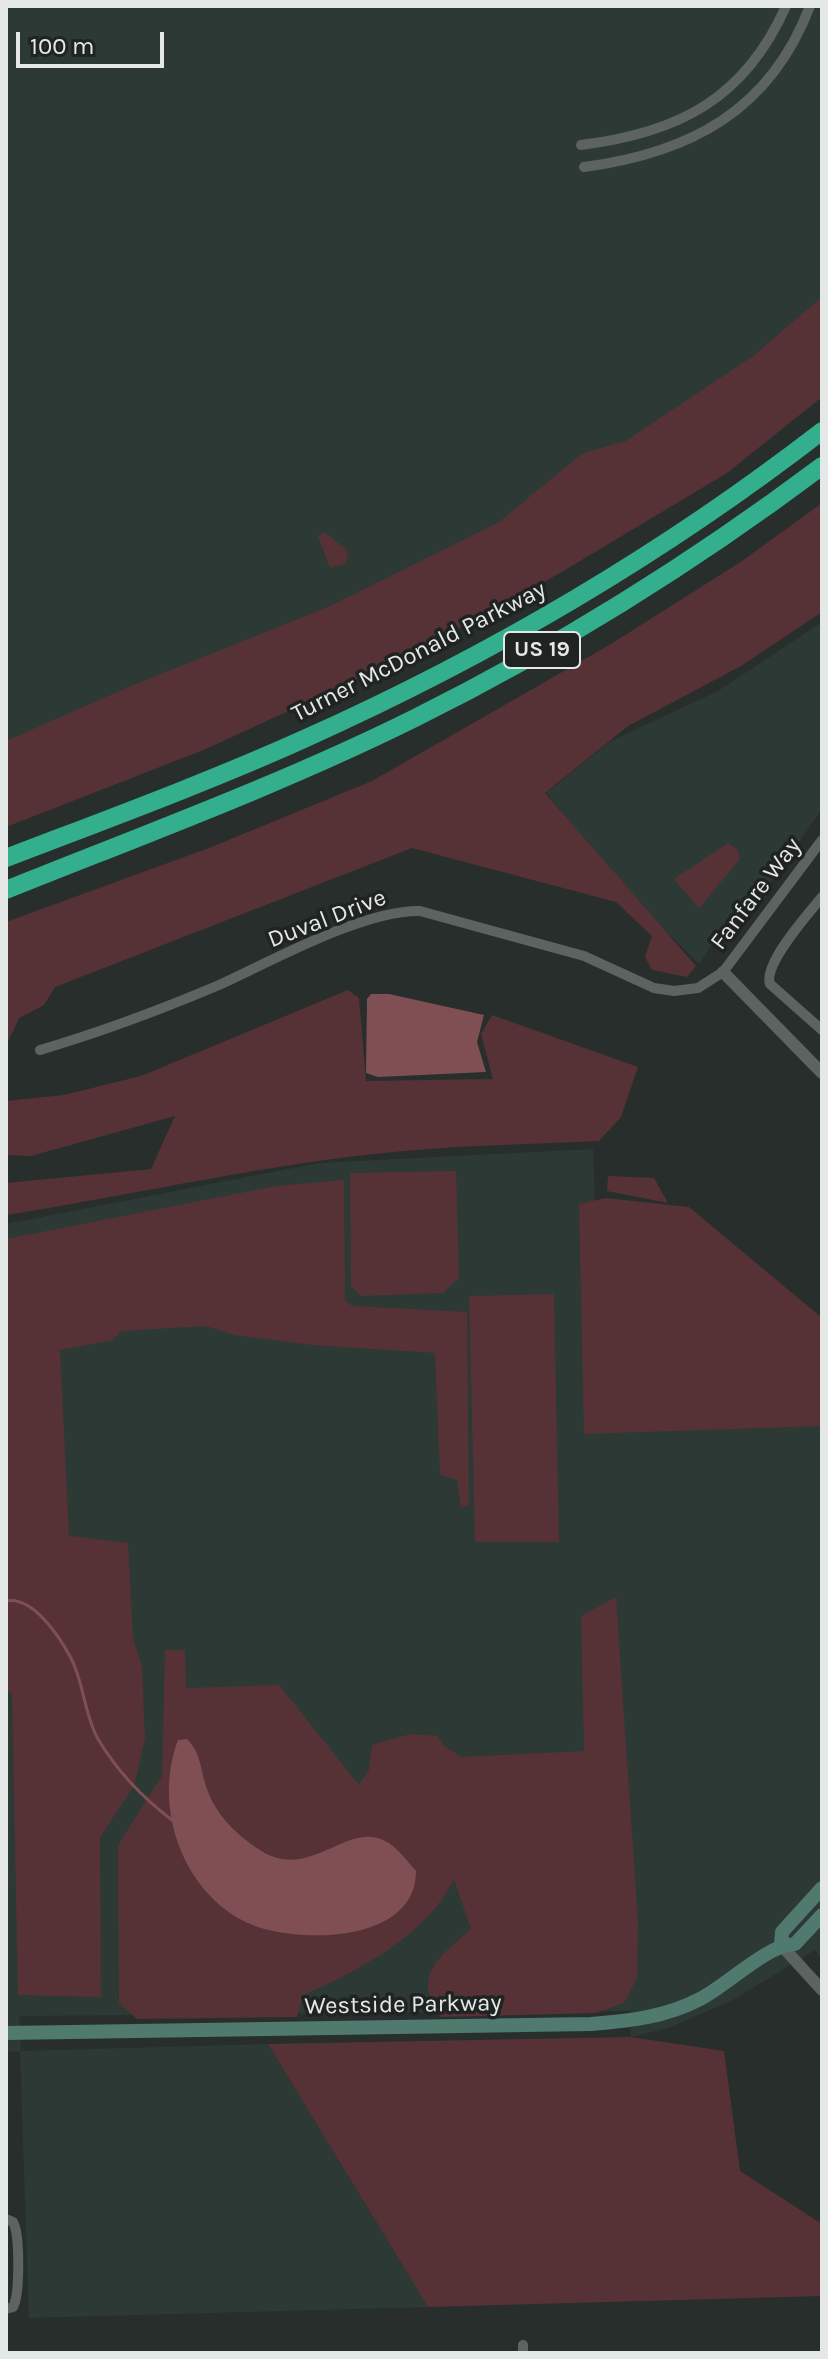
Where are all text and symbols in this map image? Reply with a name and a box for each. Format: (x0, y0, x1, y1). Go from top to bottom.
scale bar (20, 16, 168, 66)
text: 100 m (30, 32, 95, 60)
street label: Turner McDonald Parkway (287, 575, 551, 729)
road number: US 19 (504, 632, 580, 668)
street label: Fanfare Way (705, 832, 807, 956)
street label: Duval Drive (264, 883, 390, 955)
street label: Westside Parkway (304, 1989, 502, 2021)

